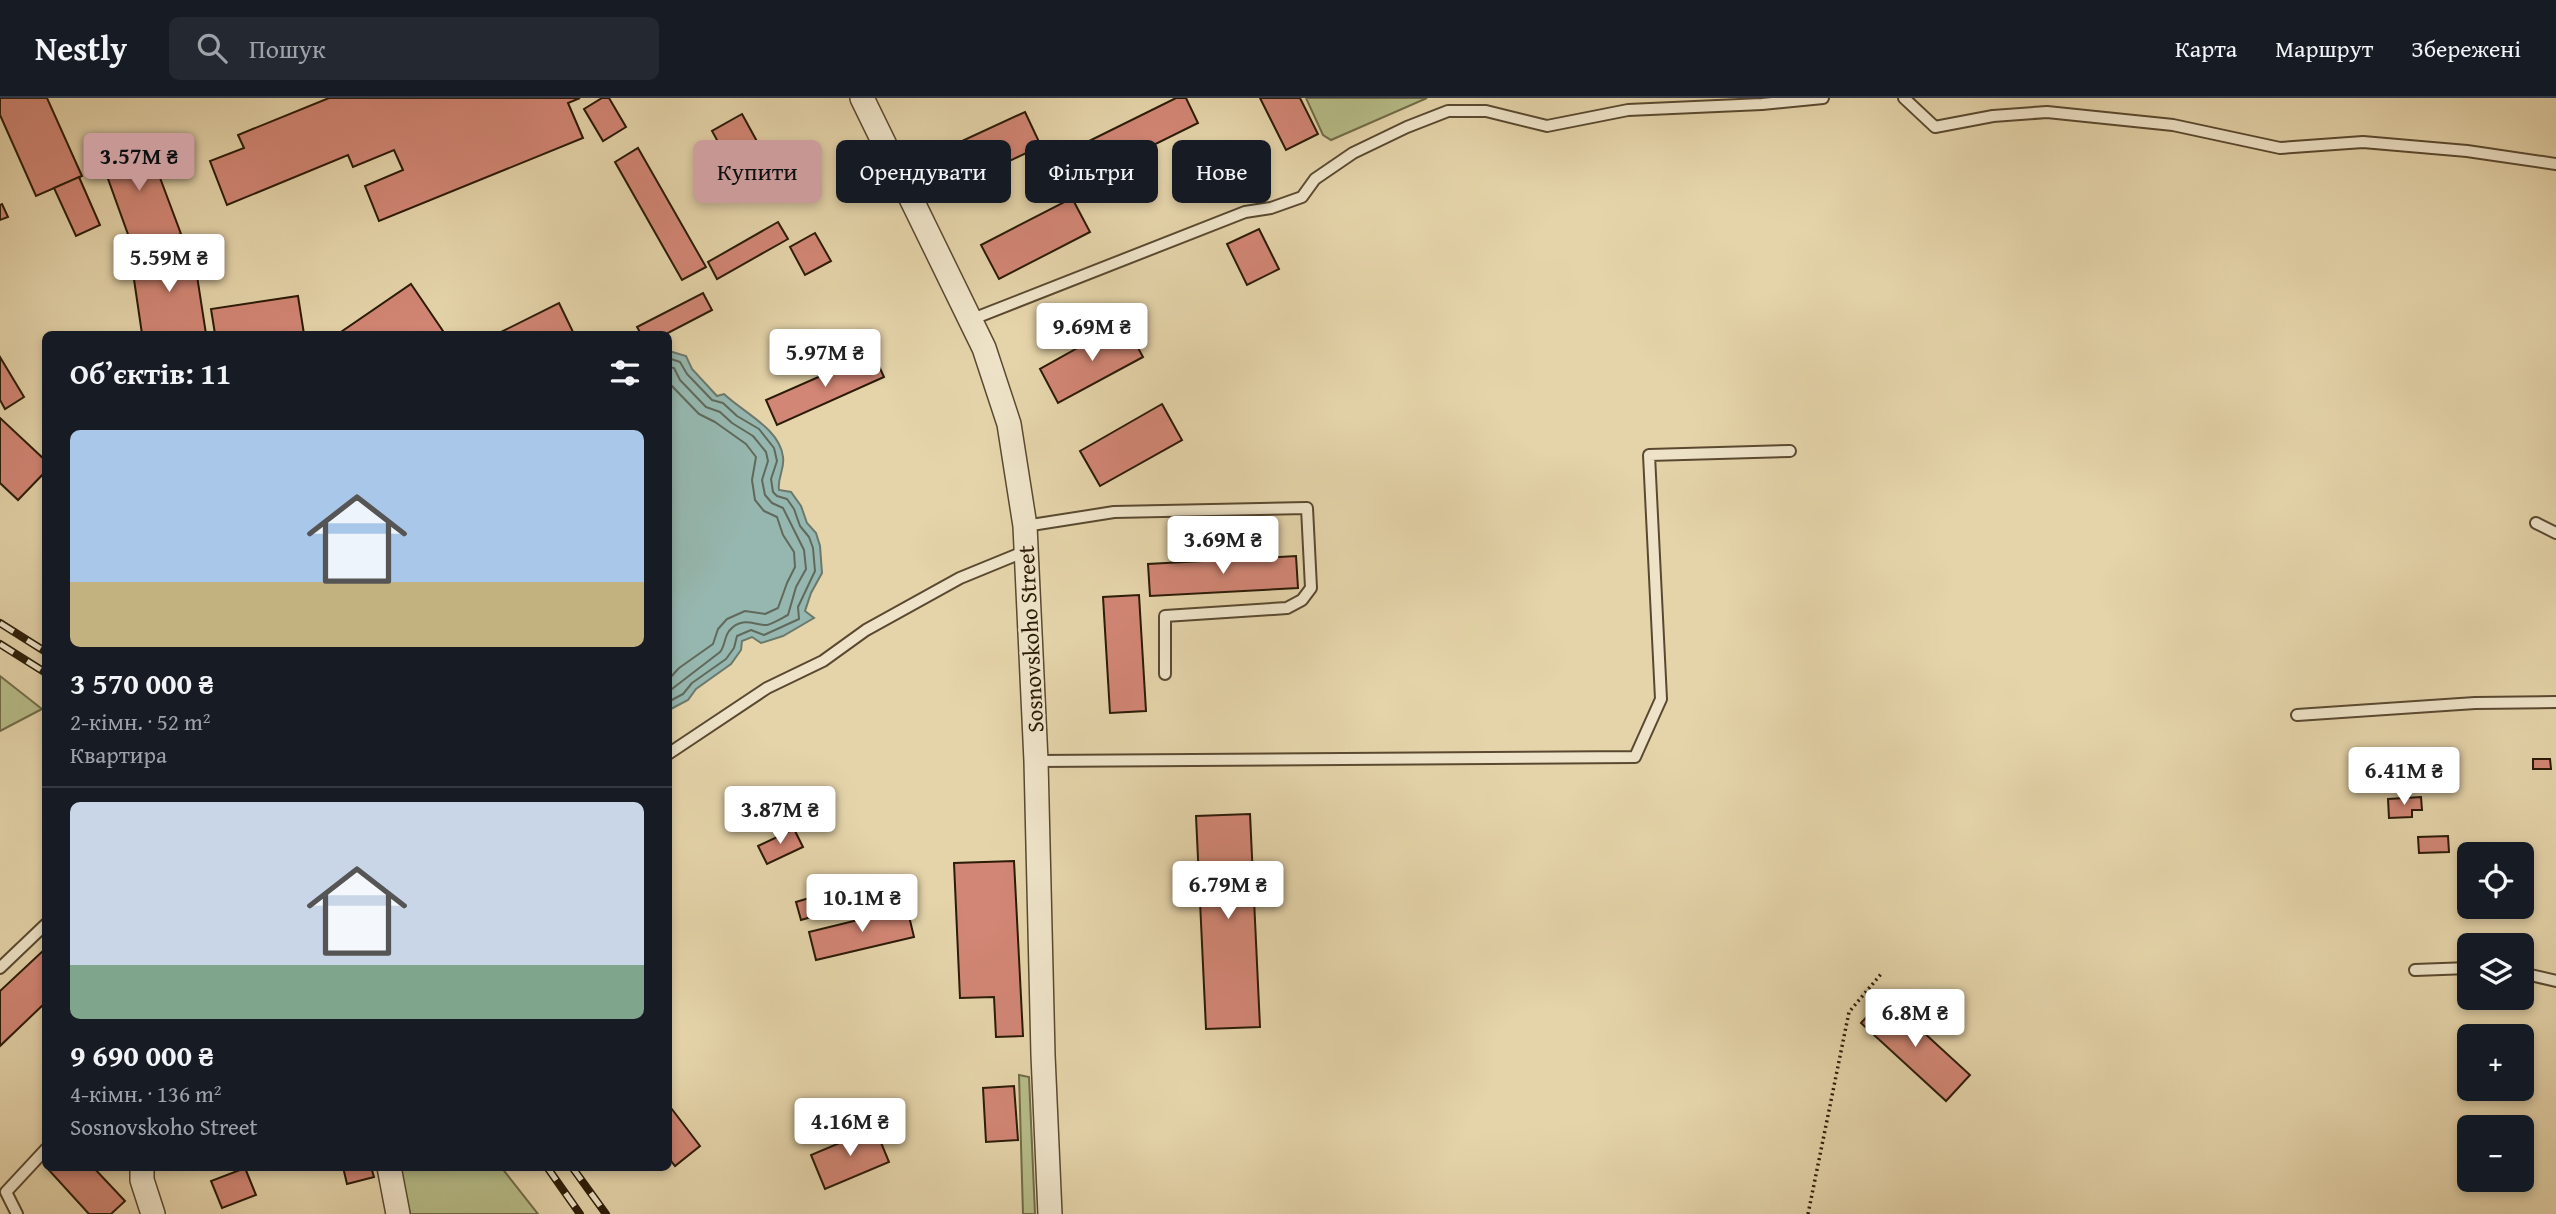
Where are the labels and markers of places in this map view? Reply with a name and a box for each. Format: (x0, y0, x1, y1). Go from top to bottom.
pin: 3.57M ₴ (74, 134, 204, 193)
pin: 5.59M ₴ (104, 234, 234, 294)
pin: 9.69M ₴ (1027, 303, 1157, 363)
pin: 5.97M ₴ (760, 330, 890, 389)
pin: 3.69M ₴ (1158, 517, 1288, 576)
pin: 6.41M ₴ (2339, 748, 2469, 807)
pin: 3.87M ₴ (715, 786, 845, 846)
pin: 6.79M ₴ (1163, 862, 1293, 921)
pin: 10.1M ₴ (797, 874, 927, 934)
pin: 6.8M ₴ (1858, 990, 1972, 1049)
pin: 4.16M ₴ (785, 1098, 915, 1158)

